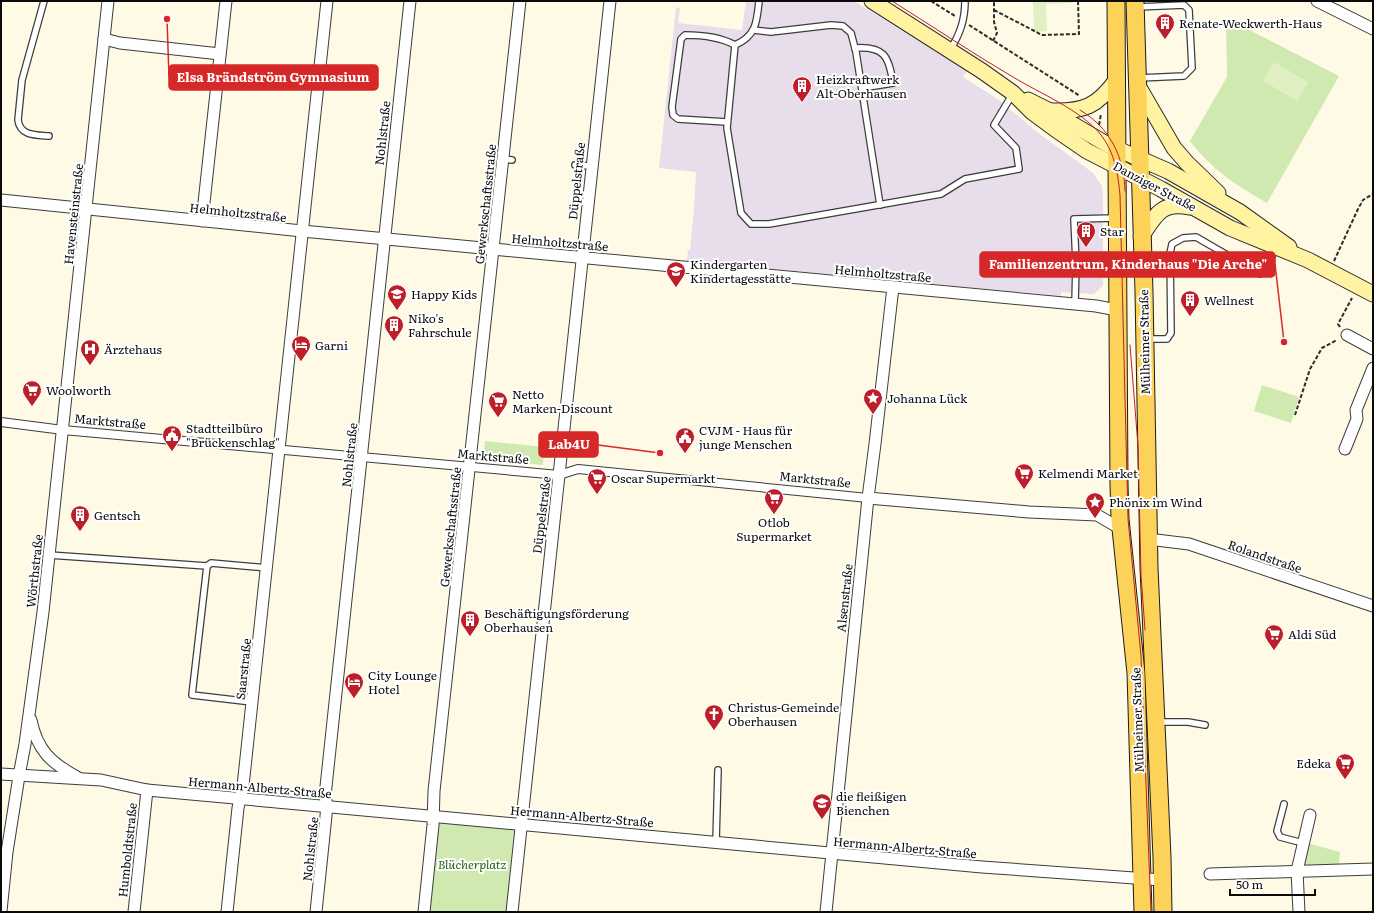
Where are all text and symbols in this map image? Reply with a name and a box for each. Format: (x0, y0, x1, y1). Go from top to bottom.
building icon: Renate-Weckwerth-Haus (1154, 12, 1176, 40)
place label: Renate-Weckwerth-Haus (1179, 14, 1322, 32)
callout: Elsa Brändström Gymnasium (169, 65, 378, 90)
text: Elsa Brändström Gymnasium (176, 67, 370, 86)
place label: Heizkraftwerk Alt-Oberhausen (816, 70, 907, 102)
building icon: Heizkraftwerk Alt-Oberhausen (791, 75, 813, 103)
street label: Nohlstraße (370, 100, 394, 166)
street label: Düppelstraße (563, 141, 589, 221)
street label: Gewerkschaftsstraße (470, 143, 500, 265)
street label: Danziger Straße (1110, 156, 1200, 216)
street label: Havensteinstraße (59, 163, 87, 265)
street label: Helmholtzstraße (189, 198, 287, 226)
building icon: Star (1075, 220, 1097, 248)
place label: Star (1100, 222, 1124, 240)
street label: Helmholtzstraße (511, 229, 609, 255)
callout: Familienzentrum, Kinderhaus "Die Arche" (980, 252, 1275, 277)
text: Familienzentrum, Kinderhaus "Die Arche" (989, 254, 1267, 273)
place label: Kindergarten Kindertagesstätte (690, 255, 791, 287)
school or university icon: Kindergarten Kindertagesstätte (665, 260, 687, 288)
street label: Helmholtzstraße (834, 260, 932, 286)
school or university icon: Happy Kids (386, 283, 408, 311)
place label: Happy Kids (411, 285, 478, 303)
street label: Mülheimer Straße (1134, 289, 1154, 395)
building icon: Wellnest (1179, 289, 1201, 317)
place label: Wellnest (1204, 291, 1254, 309)
place label: Niko's Fahrschule (408, 309, 472, 341)
building icon: Niko's Fahrschule (383, 314, 405, 342)
hotel icon: Garni (290, 334, 312, 362)
place label: Garni (315, 336, 348, 354)
hospital icon: Ärztehaus (79, 338, 101, 366)
place label: Ärztehaus (104, 340, 163, 358)
supermarket icon: Woolworth (21, 379, 43, 407)
place label: Woolworth (46, 381, 111, 399)
place label: Netto Marken-Discount (512, 385, 613, 417)
place icon: Johanna Lück (862, 387, 884, 415)
place label: Johanna Lück (887, 389, 968, 407)
supermarket icon: Netto Marken-Discount (487, 390, 509, 418)
street label: Marktstraße (73, 409, 147, 433)
place label: Stadtteilbüro "Brückenschlag" (186, 419, 280, 451)
place label: CVJM - Haus für junge Menschen (699, 421, 792, 453)
street label: Nohlstraße (337, 422, 361, 488)
public building icon: Stadtteilbüro "Brückenschlag" (161, 424, 183, 452)
public building icon: CVJM - Haus für junge Menschen (674, 426, 696, 454)
callout: Lab4U (539, 432, 598, 457)
text: Lab4U (548, 434, 590, 453)
street label: Marktstraße (456, 444, 530, 468)
supermarket icon: Kelmendi Market (1013, 462, 1035, 490)
place label: Kelmendi Market (1038, 464, 1138, 482)
street label: Gewerkschaftsstraße (435, 466, 465, 588)
street label: Marktstraße (778, 466, 852, 492)
supermarket icon: Oscar Supermarkt (586, 467, 608, 495)
place label: Oscar Supermarkt (611, 469, 715, 487)
street label: Düppelstraße (527, 475, 555, 555)
supermarket icon: Otlob Supermarket (763, 487, 785, 515)
place icon: Phönix im Wind (1084, 491, 1106, 519)
place label: Phönix im Wind (1109, 493, 1203, 511)
building icon: Gentsch (69, 504, 91, 532)
place label: Gentsch (94, 506, 141, 524)
place label: Otlob Supermarket (736, 513, 812, 545)
street label: Wörthstraße (21, 533, 47, 609)
street label: Rolandstraße (1226, 535, 1304, 577)
street label: Alsenstraße (831, 563, 857, 633)
place label: Beschäftigungsförderung Oberhausen (484, 604, 629, 636)
building icon: Beschäftigungsförderung Oberhausen (459, 609, 481, 637)
supermarket icon: Aldi Süd (1263, 623, 1285, 651)
place label: Aldi Süd (1288, 625, 1337, 643)
street label: Saarstraße (231, 637, 255, 701)
place label: City Lounge Hotel (368, 666, 437, 698)
street label: Mülheimer Straße (1126, 667, 1148, 773)
hotel icon: City Lounge Hotel (343, 671, 365, 699)
place label: Christus-Gemeinde Oberhausen (728, 698, 839, 730)
church icon: Christus-Gemeinde Oberhausen (703, 703, 725, 731)
supermarket icon: Edeka (1334, 752, 1356, 780)
place label: Edeka (1296, 754, 1332, 772)
street label: Hermann-Albertz-Straße (187, 772, 333, 802)
place label: die fleißigen Bienchen (836, 787, 907, 819)
school or university icon: die fleißigen Bienchen (811, 792, 833, 820)
street label: Hermann-Albertz-Straße (509, 801, 655, 831)
street label: Humboldtstraße (113, 802, 141, 898)
street label: Nohlstraße (298, 816, 322, 882)
street label: Hermann-Albertz-Straße (832, 832, 978, 862)
park label: Blücherplatz (438, 855, 507, 873)
scale bar (1230, 871, 1315, 897)
text: 50 m (1236, 875, 1263, 893)

